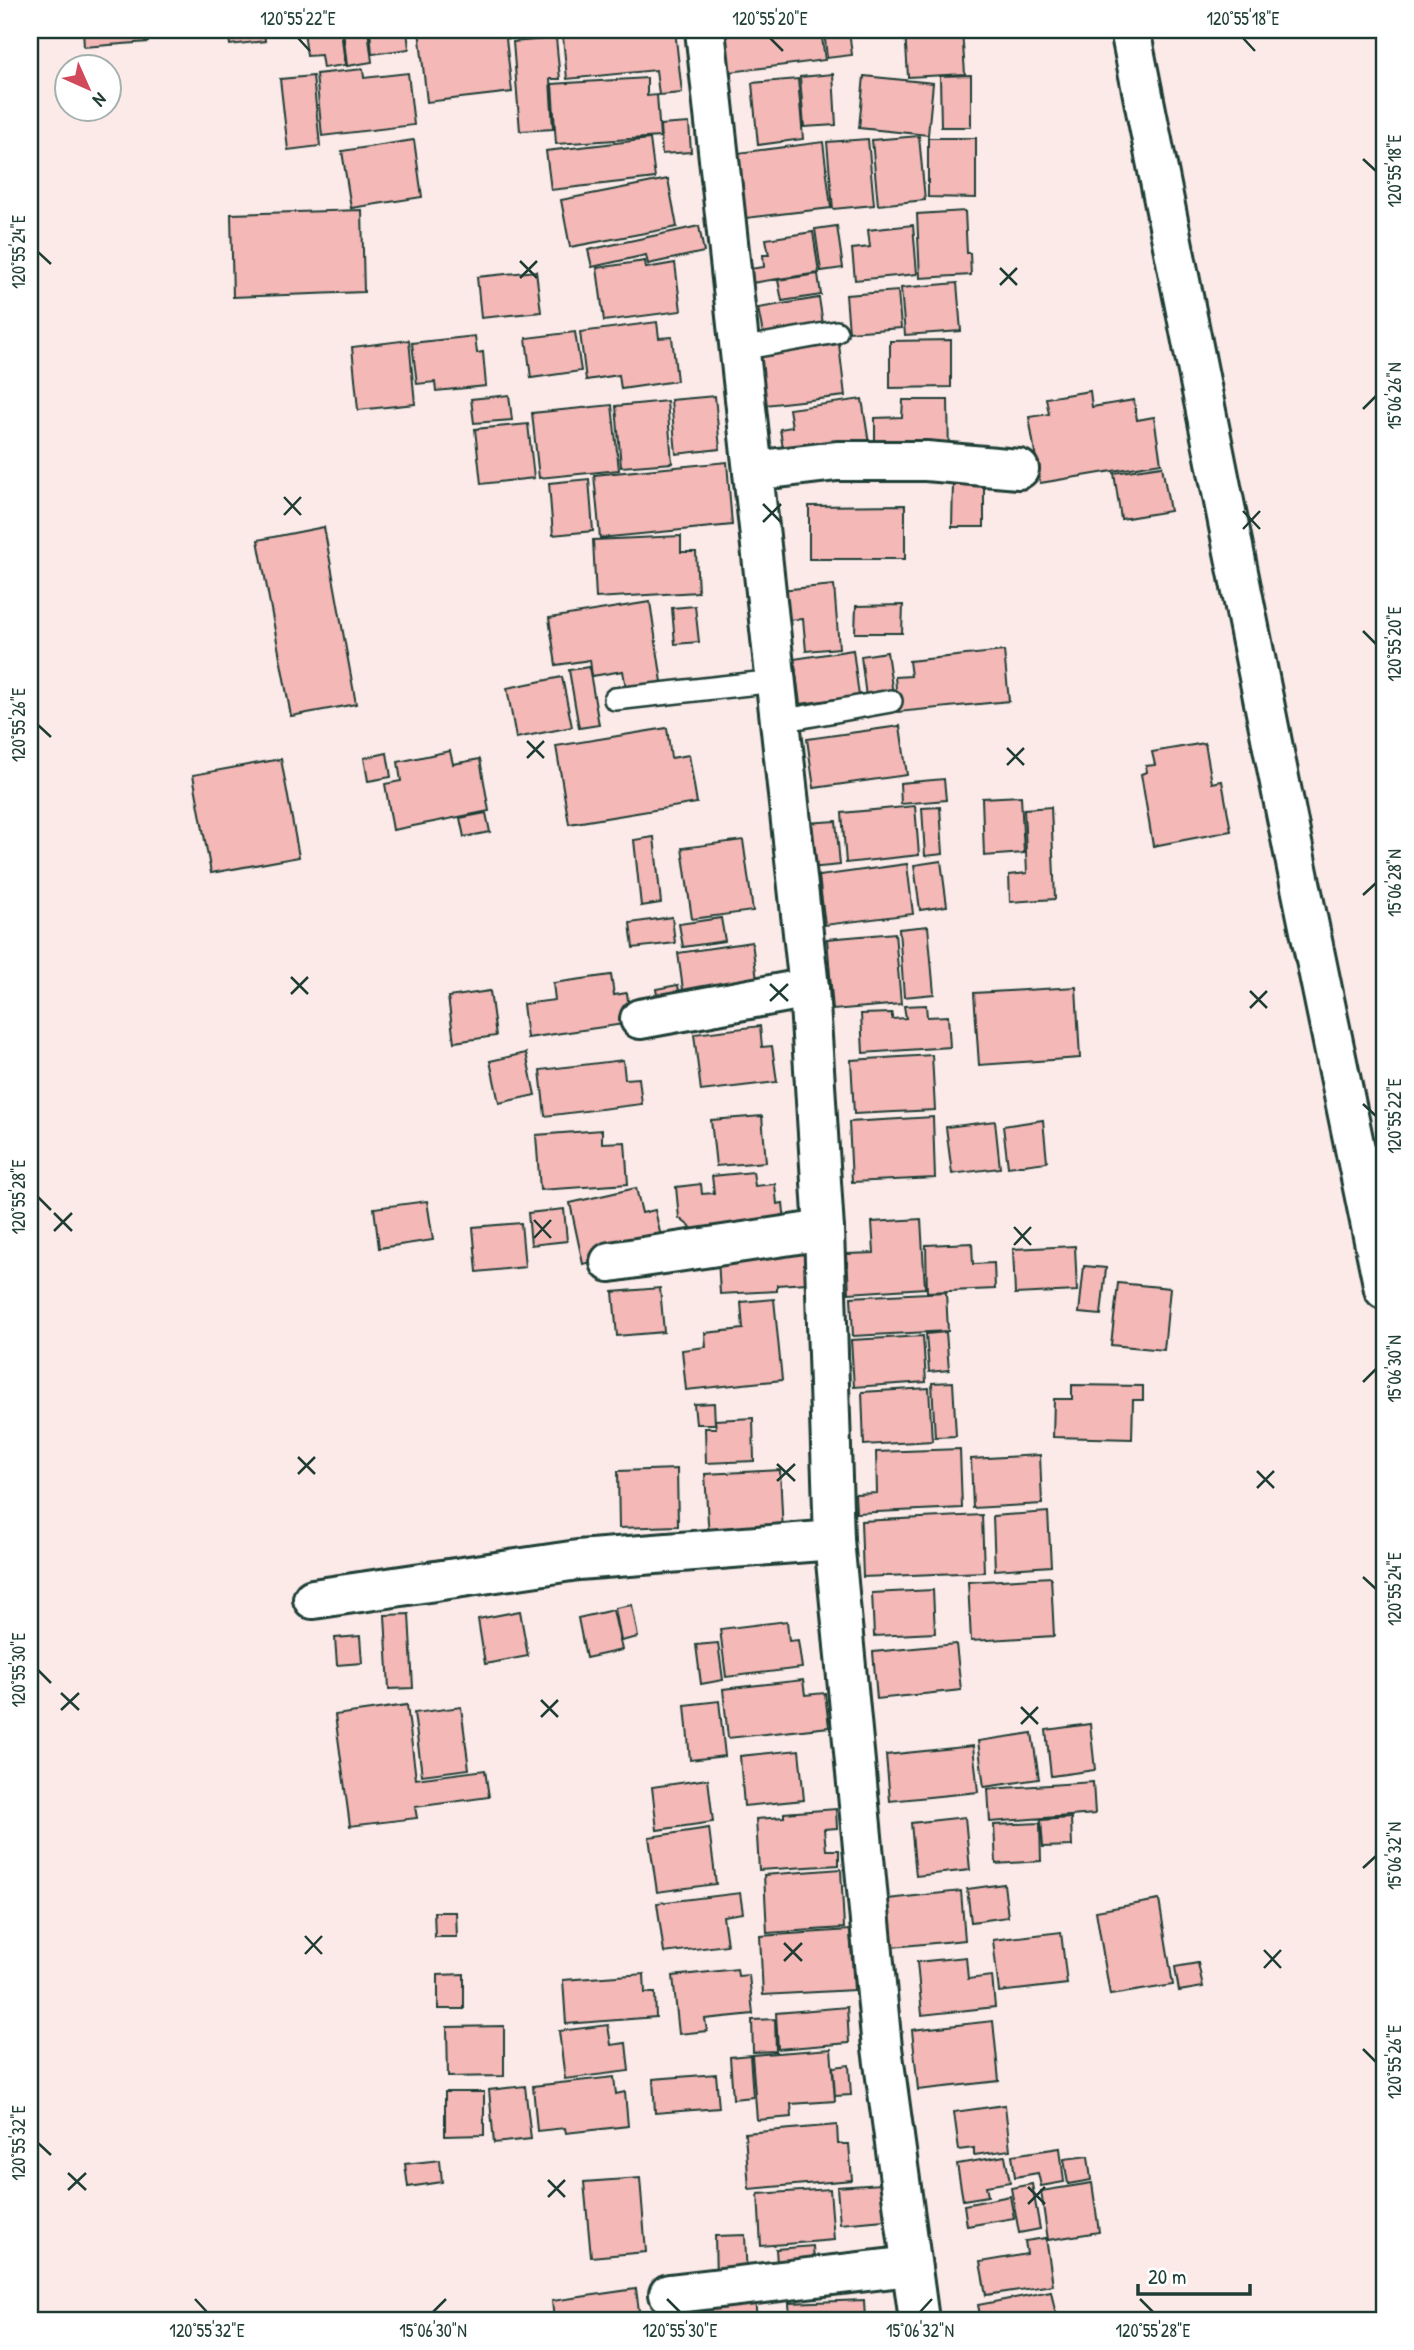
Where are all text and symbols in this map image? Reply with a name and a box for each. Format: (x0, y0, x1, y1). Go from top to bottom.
text: 120°55'22"E (260, 6, 336, 31)
text: 120°55'20"E (732, 6, 808, 31)
text: 120°55'18"E (1206, 6, 1280, 31)
north arrow (52, 52, 122, 122)
text: N (87, 87, 113, 113)
text: 120°55'18"E (1382, 134, 1407, 208)
text: 120°55'24"E (6, 215, 31, 289)
text: 15°06'26"N (1382, 362, 1407, 430)
text: 120°55'20"E (1382, 606, 1407, 682)
text: 120°55'26"E (6, 688, 31, 762)
text: 15°06'28"N (1382, 849, 1407, 917)
text: 120°55'22"E (1382, 1078, 1407, 1154)
text: 120°55'28"E (6, 1159, 31, 1235)
text: 15°06'30"N (1382, 1335, 1407, 1403)
text: 120°55'24"E (1382, 1552, 1407, 1626)
text: 120°55'30"E (6, 1633, 31, 1707)
text: 15°06'32"N (1382, 1822, 1407, 1890)
text: 120°55'26"E (1382, 2025, 1407, 2099)
text: 120°55'32"E (6, 2105, 31, 2181)
scale bar (1138, 2252, 1250, 2296)
text: 20 m (1148, 2262, 1186, 2291)
text: 120°55'32"E (169, 2318, 245, 2343)
text: 15°06'30"N (399, 2318, 467, 2343)
text: 120°55'30"E (643, 2318, 717, 2343)
text: 15°06'32"N (886, 2318, 954, 2343)
text: 120°55'28"E (1115, 2318, 1191, 2343)

